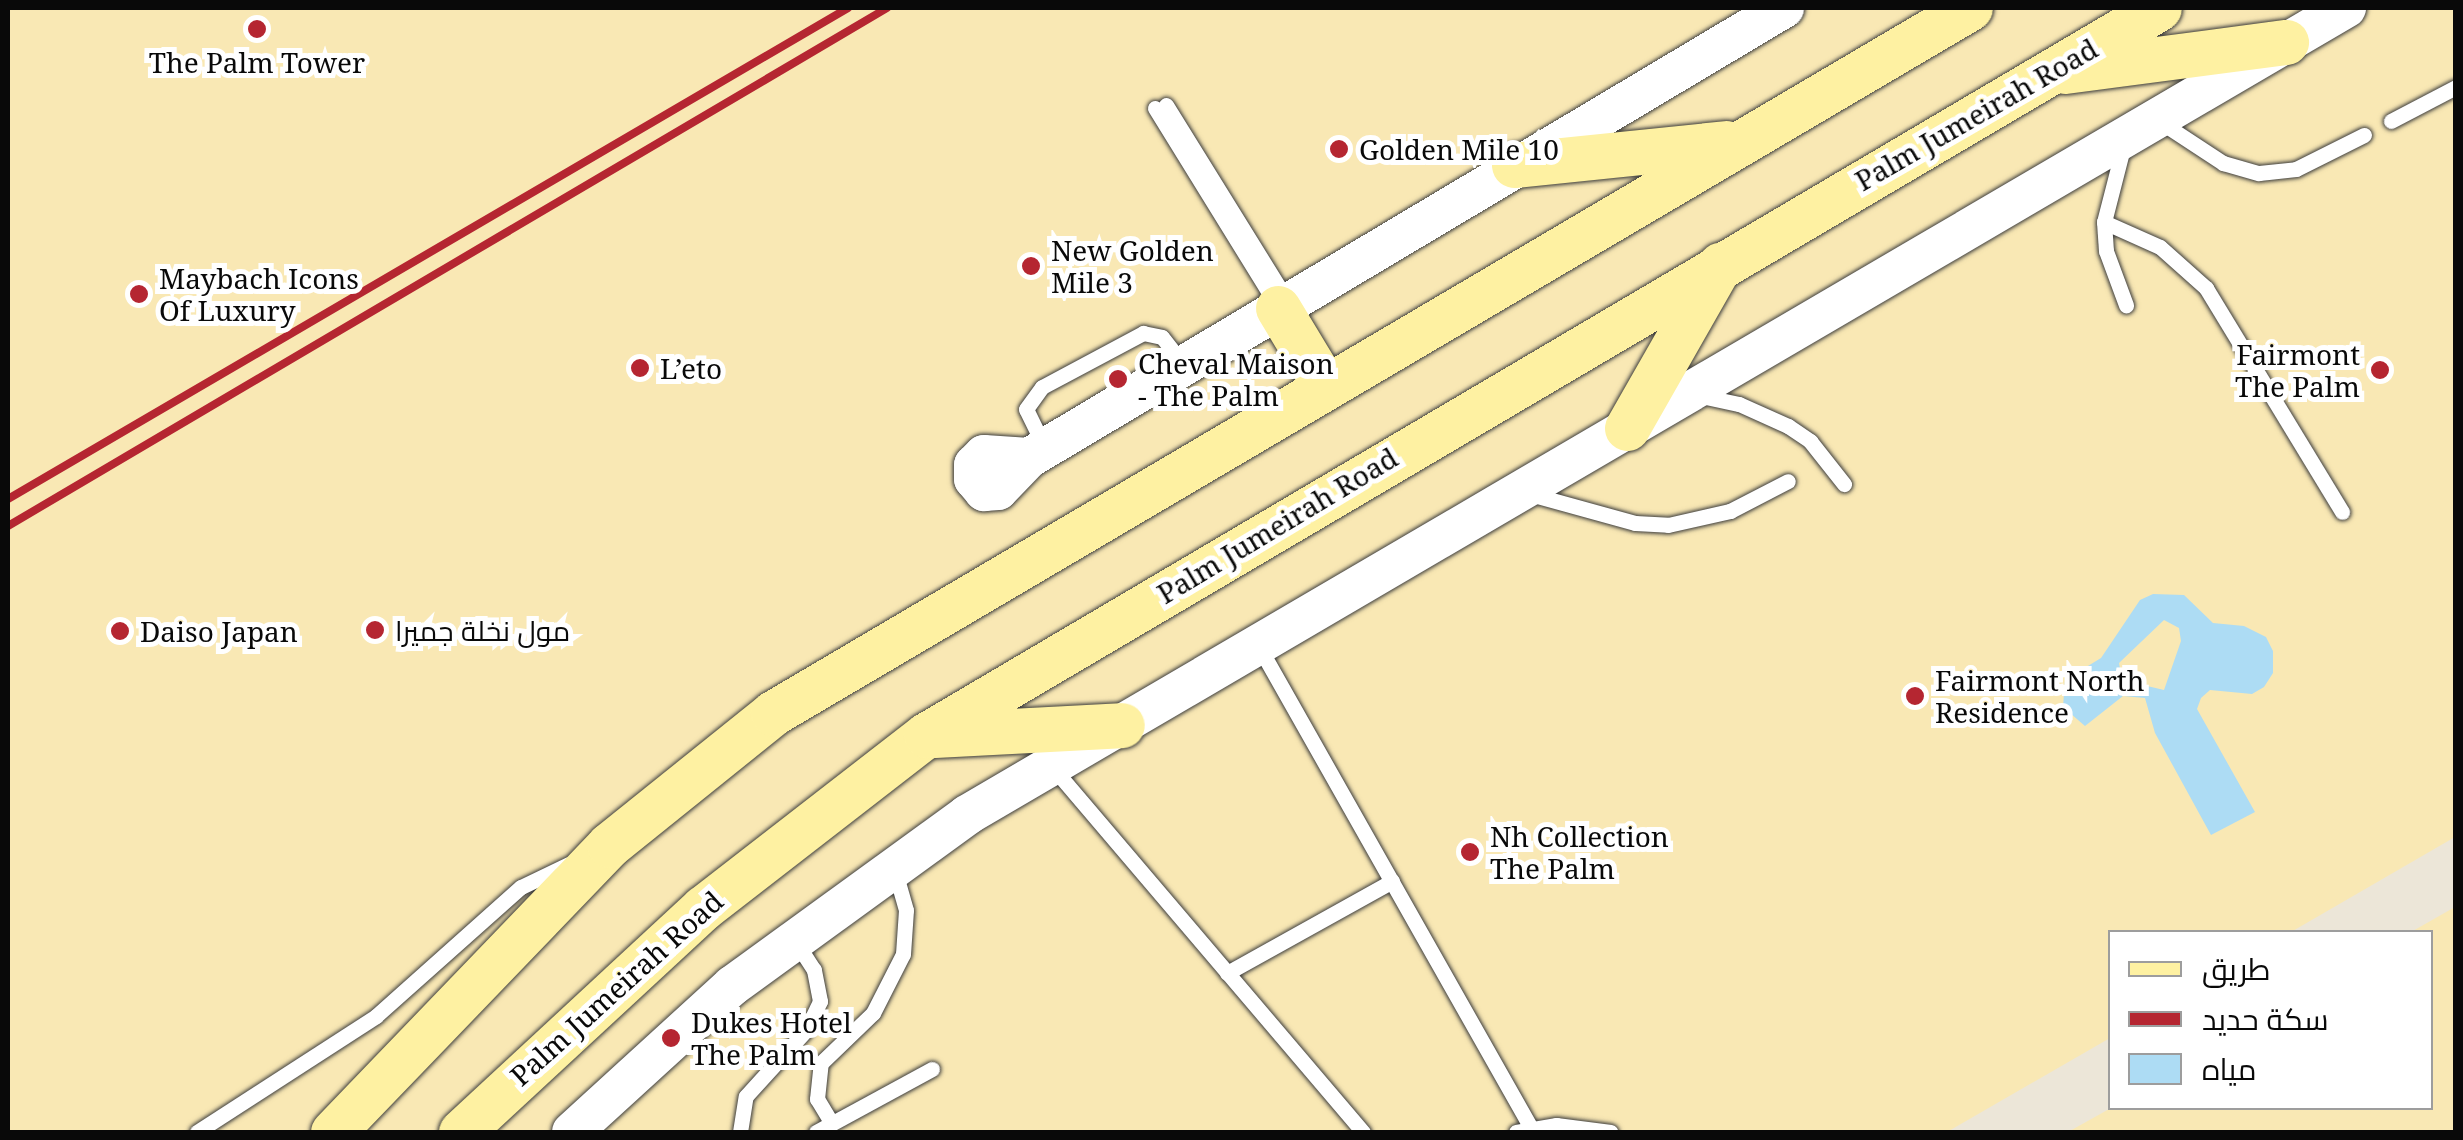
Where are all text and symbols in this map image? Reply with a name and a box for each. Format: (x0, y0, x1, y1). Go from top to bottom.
marker: The Palm Tower (246, 18, 268, 40)
street label: Palm Jumeirah Road (1849, 31, 2103, 197)
place label: The Palm Tower (149, 45, 365, 79)
place label: Golden Mile 10 (1359, 132, 1559, 166)
marker: Golden Mile 10 (1328, 138, 1350, 160)
place label: New Golden Mile 3 (1051, 233, 1214, 299)
marker: New Golden Mile 3 (1020, 255, 1042, 277)
place label: Maybach Icons Of Luxury (159, 261, 359, 327)
marker: Maybach Icons Of Luxury (128, 283, 150, 305)
place label: Fairmont The Palm (2235, 337, 2360, 403)
place label: Cheval Maison - The Palm (1138, 346, 1334, 412)
place label: L’eto (660, 351, 722, 385)
marker: L’eto (629, 357, 651, 379)
marker: Fairmont The Palm (2369, 359, 2391, 381)
marker: Cheval Maison - The Palm (1107, 368, 1129, 390)
street label: Palm Jumeirah Road (1151, 440, 1403, 610)
place label: مول نخلة جميرا (395, 613, 570, 647)
place label: Daiso Japan (140, 614, 298, 648)
marker: مول نخلة جميرا (364, 619, 386, 641)
marker: Daiso Japan (109, 620, 131, 642)
place label: Fairmont North Residence (1935, 663, 2144, 729)
marker: Fairmont North Residence (1904, 685, 1926, 707)
place label: Nh Collection The Palm (1490, 819, 1669, 885)
marker: Nh Collection The Palm (1459, 841, 1481, 863)
street label: Palm Jumeirah Road (503, 884, 729, 1092)
legend (2108, 930, 2433, 1110)
text: طريق (2202, 948, 2271, 989)
text: سكة حديد (2202, 998, 2328, 1039)
place label: Dukes Hotel The Palm (691, 1005, 852, 1071)
marker: Dukes Hotel The Palm (660, 1027, 682, 1049)
text: مياه (2202, 1048, 2256, 1089)

